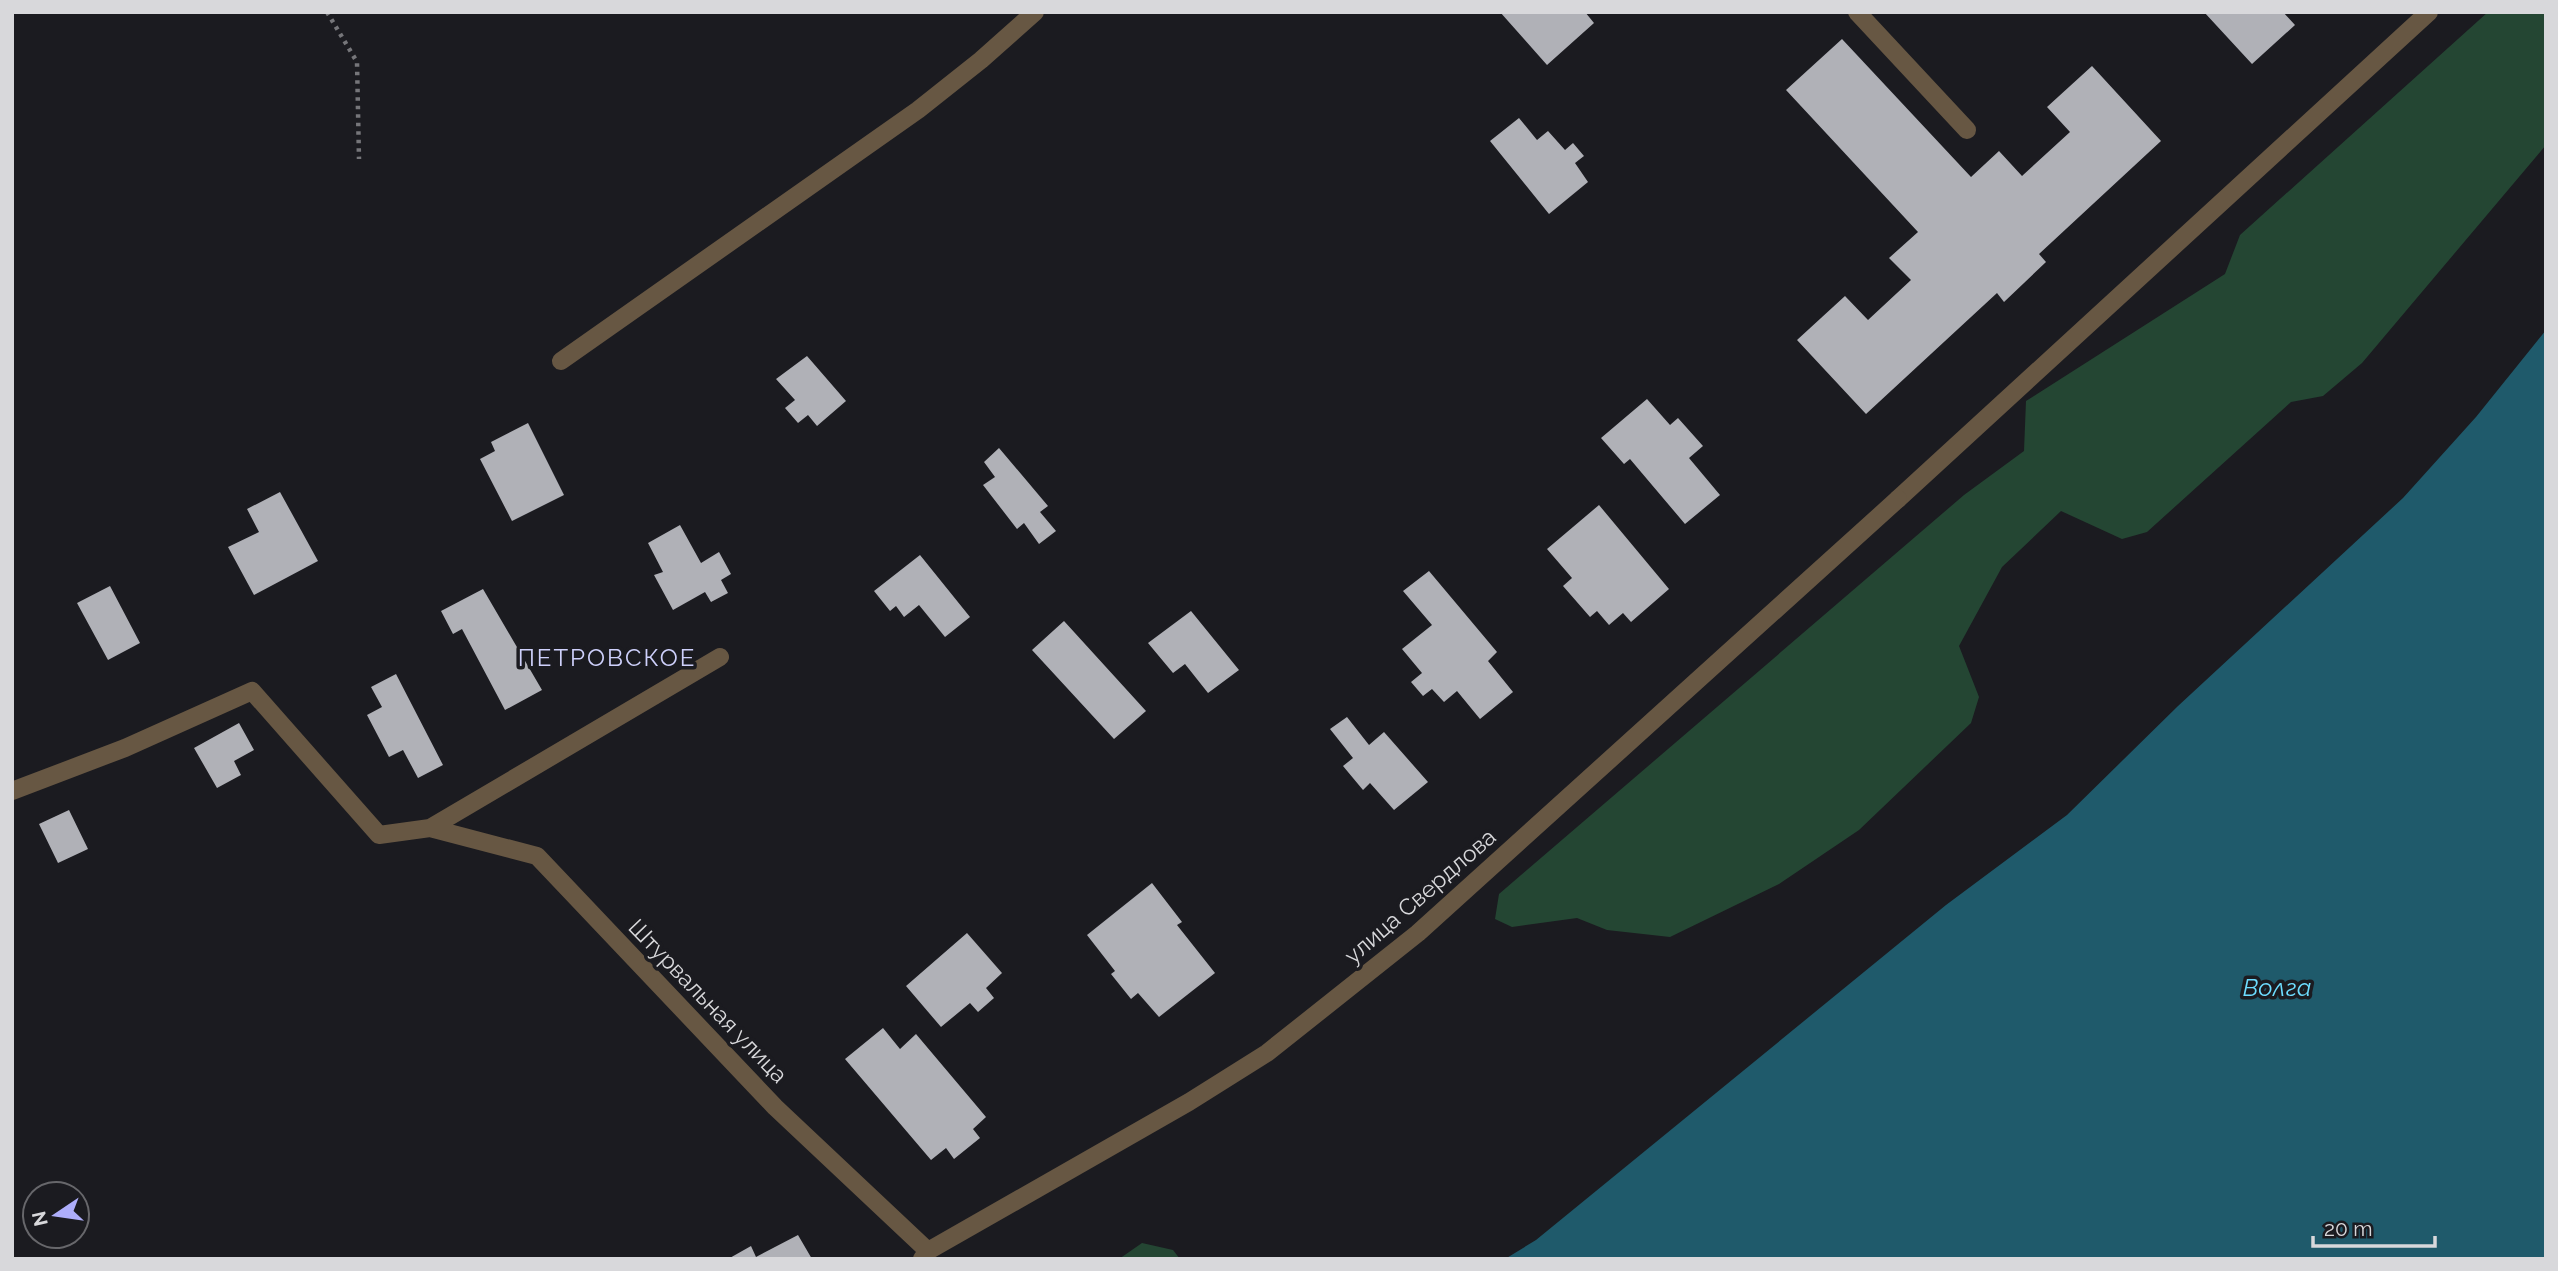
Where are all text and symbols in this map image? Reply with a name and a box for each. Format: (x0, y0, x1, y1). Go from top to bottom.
district label: ПЕТРОВСКОЕ (518, 643, 696, 672)
street label: улица Свердлова (1338, 823, 1501, 969)
street label: Штурвальная улица (623, 913, 793, 1088)
water label: Волга (2243, 973, 2311, 1002)
north arrow (21, 1180, 91, 1250)
scale bar (2313, 1204, 2436, 1248)
text: N (27, 1209, 52, 1228)
text: 20 m (2324, 1216, 2372, 1241)

